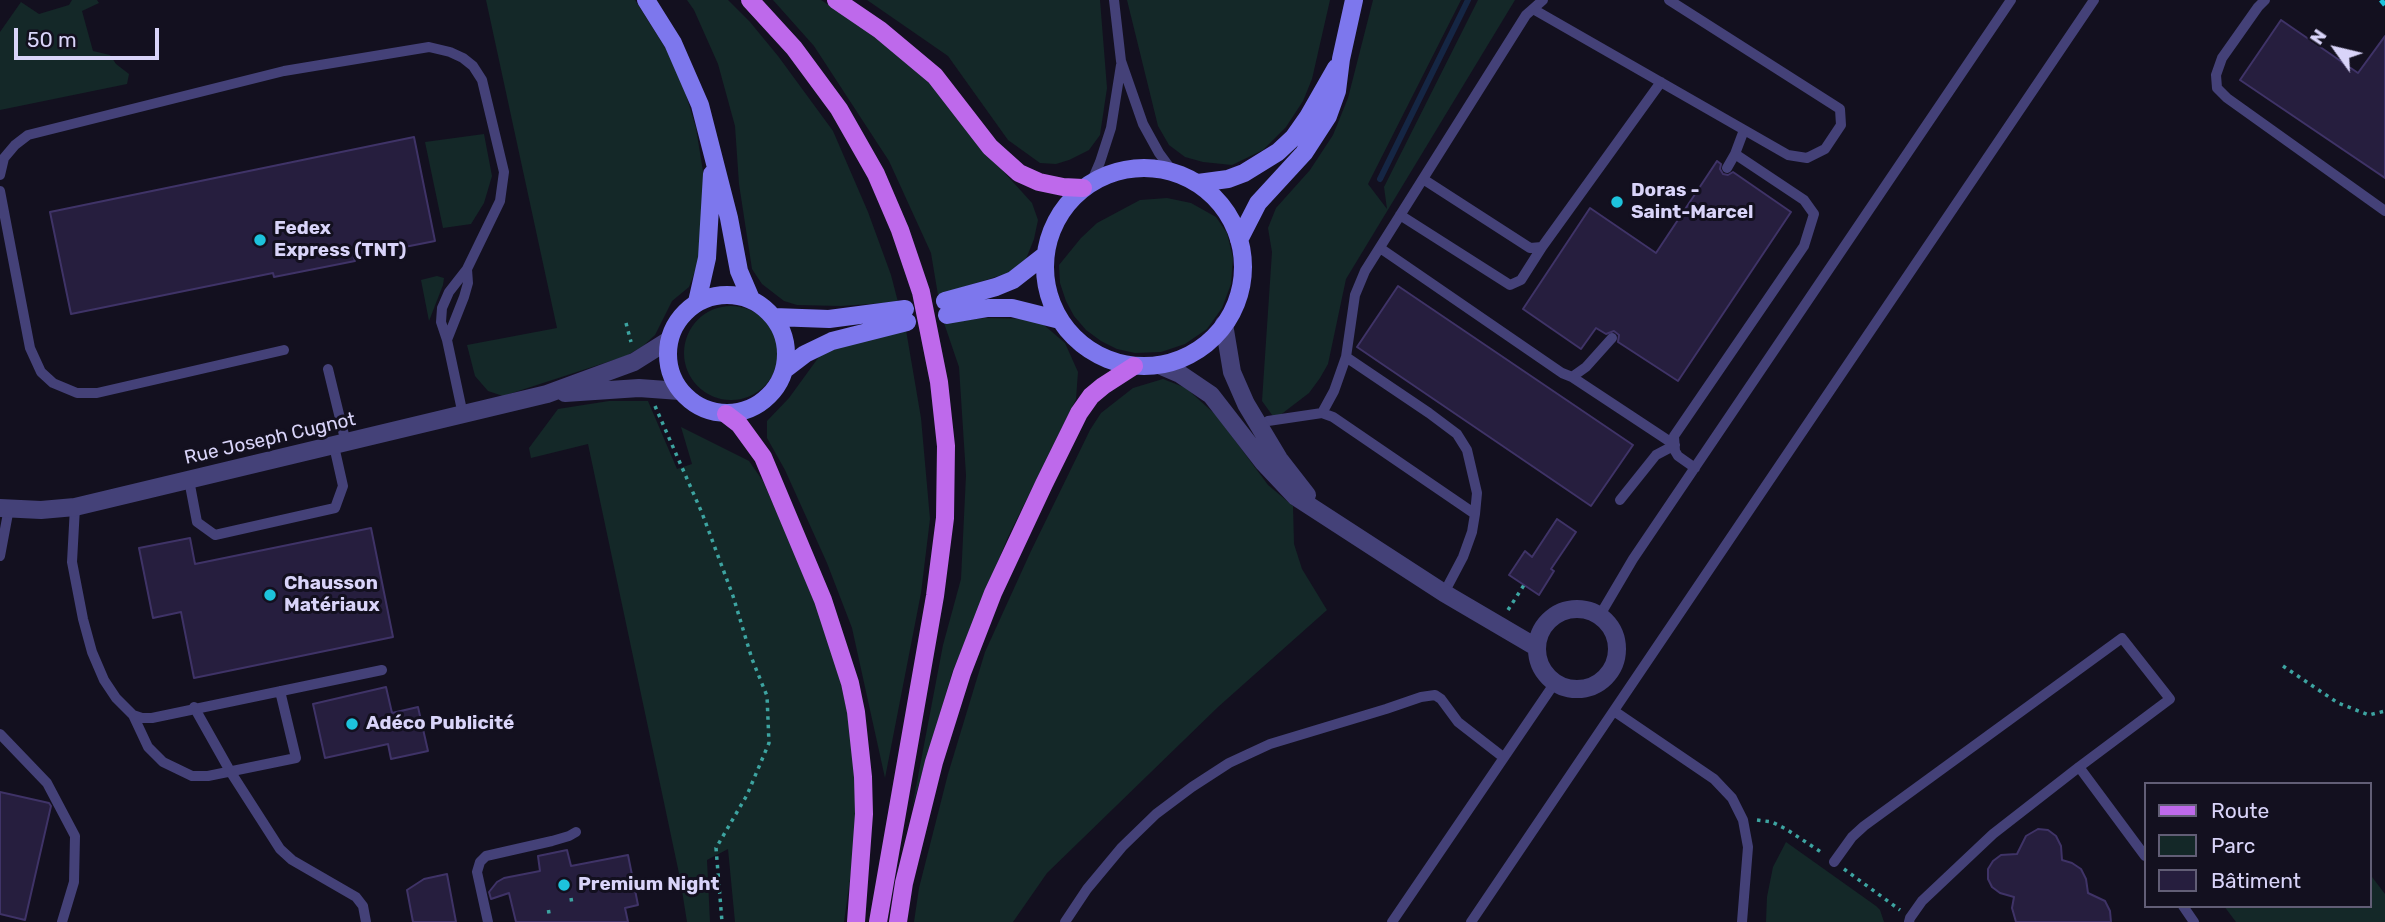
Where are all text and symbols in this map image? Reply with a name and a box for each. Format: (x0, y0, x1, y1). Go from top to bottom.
scale bar (18, 14, 163, 58)
north arrow (2301, 14, 2371, 84)
text: N (2305, 25, 2332, 49)
text: 50 m (27, 27, 77, 52)
place label: Doras - Saint-Marcel (1631, 180, 1754, 224)
marker: Doras - Saint-Marcel (1609, 194, 1625, 210)
place label: Fedex Express (TNT) (274, 218, 406, 262)
marker: Fedex Express (TNT) (252, 232, 268, 248)
street label: Rue Joseph Cugnot (182, 408, 358, 470)
place label: Chausson Matériaux (284, 573, 380, 617)
marker: Chausson Matériaux (262, 587, 278, 603)
place label: Adéco Publicité (366, 713, 514, 735)
marker: Adéco Publicité (344, 716, 360, 732)
legend (2144, 782, 2371, 908)
text: Route (2211, 798, 2269, 823)
text: Parc (2211, 833, 2255, 858)
text: Bâtiment (2211, 868, 2301, 893)
place label: Premium Night (578, 874, 719, 896)
marker: Premium Night (556, 877, 572, 893)

